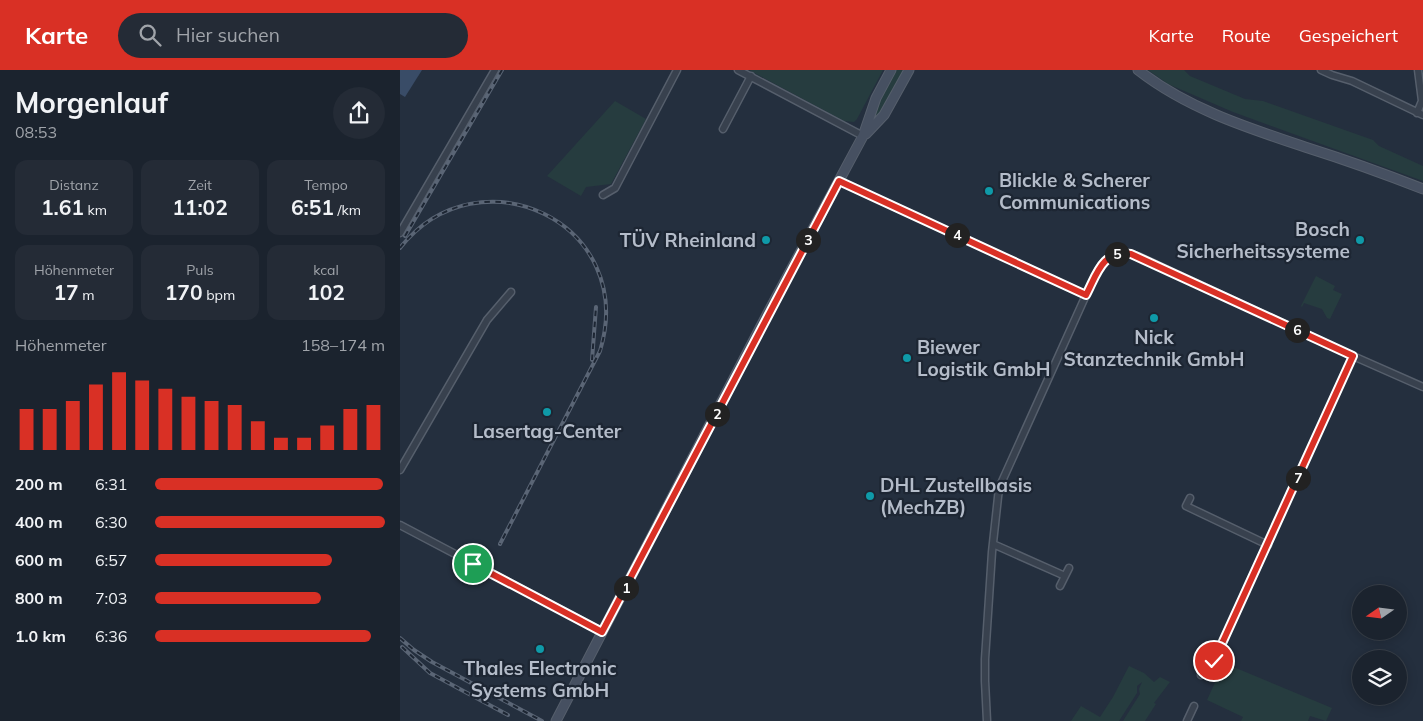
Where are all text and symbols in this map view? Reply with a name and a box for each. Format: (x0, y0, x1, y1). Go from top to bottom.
search box (118, 13, 468, 58)
text: Karte (25, 20, 88, 50)
icon: search (136, 21, 164, 49)
text: Hier suchen (176, 23, 280, 47)
text: Karte (1149, 24, 1194, 47)
text: Route (1222, 24, 1271, 47)
text: Gespeichert (1299, 24, 1398, 47)
text: Morgenlauf (15, 85, 168, 120)
button: share (333, 87, 385, 139)
text: 08:53 (15, 122, 57, 142)
place label: Blickle & Scherer Communications (999, 168, 1150, 214)
text: Distanz (49, 176, 99, 194)
text: Zeit (188, 176, 212, 194)
text: Tempo (304, 176, 348, 194)
marker: Blickle & Scherer Communications (983, 185, 995, 197)
text: 1.61 (41, 194, 84, 220)
text: 11:02 (172, 194, 228, 220)
text: 6:51 (291, 194, 334, 220)
text: km (84, 201, 107, 219)
text: /km (334, 201, 361, 219)
place label: Bosch Sicherheitssysteme (1176, 217, 1350, 263)
pin: 4 (944, 222, 970, 248)
text: 4 (953, 226, 962, 244)
place label: TÜV Rheinland (620, 228, 756, 252)
pin: 3 (796, 228, 820, 252)
text: 3 (804, 231, 813, 249)
marker: TÜV Rheinland (760, 234, 772, 246)
marker: Bosch Sicherheitssysteme (1354, 234, 1366, 246)
pin: 5 (1104, 242, 1130, 266)
text: 5 (1113, 245, 1122, 263)
text: Höhenmeter (34, 261, 114, 279)
text: Puls (186, 261, 214, 279)
text: kcal (313, 261, 339, 279)
text: 17 (53, 279, 79, 305)
text: 170 (165, 279, 203, 305)
text: 102 (307, 279, 345, 305)
text: m (79, 286, 95, 304)
text: bpm (203, 286, 235, 304)
marker: Nick Stanztechnik GmbH (1148, 312, 1160, 324)
pin: 6 (1284, 318, 1310, 342)
text: 6 (1293, 321, 1302, 339)
place label: Nick Stanztechnik GmbH (1064, 325, 1244, 371)
text: Höhenmeter (15, 335, 107, 355)
text: 158–174 m (301, 335, 385, 355)
place label: Biewer Logistik GmbH (917, 335, 1050, 381)
marker: Biewer Logistik GmbH (901, 352, 913, 364)
pin: 2 (704, 402, 730, 426)
text: 2 (713, 405, 722, 423)
marker: Lasertag-Center (541, 406, 553, 418)
place label: Lasertag-Center (473, 419, 622, 443)
pin: 7 (1286, 466, 1310, 490)
text: 7 (1294, 469, 1303, 487)
place label: DHL Zustellbasis (MechZB) (880, 473, 1032, 519)
text: 200 m (15, 474, 63, 494)
text: 6:31 (95, 474, 127, 494)
marker: DHL Zustellbasis (MechZB) (864, 490, 876, 502)
text: 400 m (15, 512, 63, 532)
text: 6:30 (95, 512, 127, 532)
pin (452, 543, 494, 585)
text: 600 m (15, 550, 63, 570)
text: 6:57 (95, 550, 127, 570)
icon: arrive (459, 550, 487, 578)
pin: 1 (614, 576, 638, 600)
text: 1 (622, 579, 631, 597)
north arrow (1352, 585, 1408, 640)
map controls (1352, 585, 1407, 705)
text: 800 m (15, 588, 63, 608)
text: 7:03 (95, 588, 127, 608)
text: 1.0 km (15, 626, 66, 646)
text: 6:36 (95, 626, 127, 646)
pin (1193, 640, 1235, 682)
marker: Thales Electronic Systems GmbH (534, 643, 546, 655)
icon: check (1200, 647, 1228, 675)
button: layers (1352, 650, 1407, 705)
place label: Thales Electronic Systems GmbH (463, 656, 617, 702)

